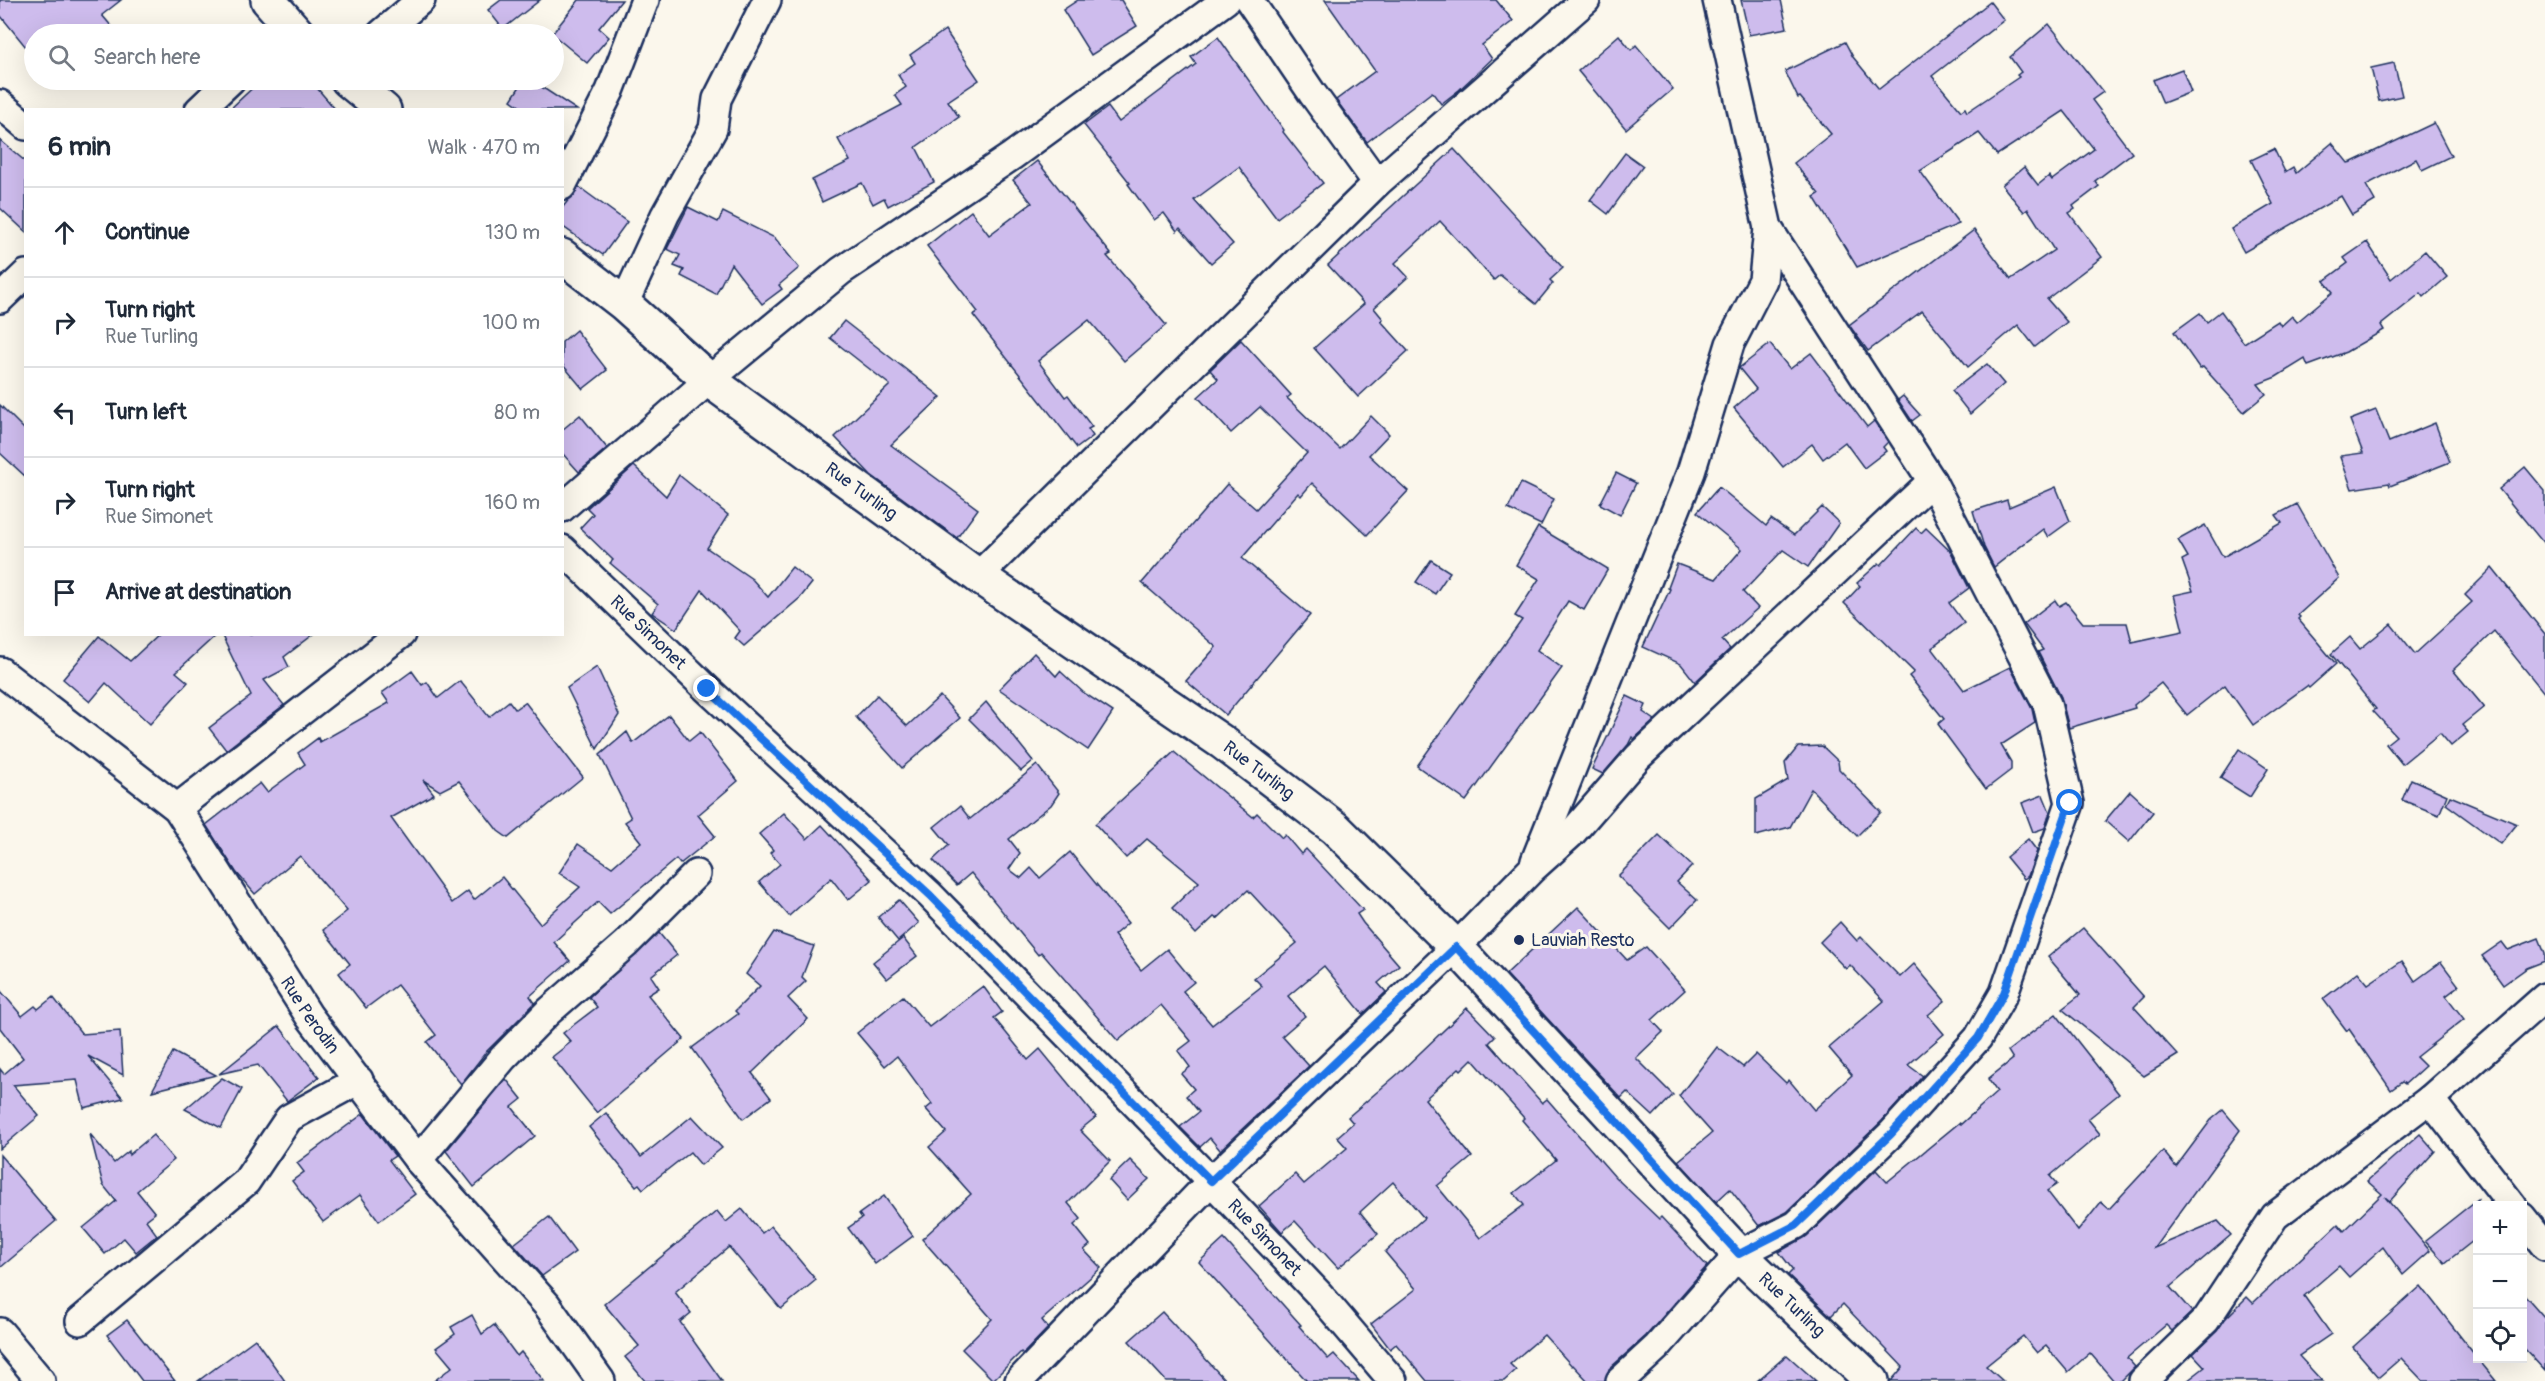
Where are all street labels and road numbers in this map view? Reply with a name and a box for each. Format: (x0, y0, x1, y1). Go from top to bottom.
street label: Rue Turling (820, 457, 902, 525)
street label: Rue Simonet (605, 591, 692, 675)
street label: Rue Turling (1218, 736, 1299, 805)
street label: Rue Perodin (275, 972, 344, 1059)
street label: Rue Simonet (1223, 1195, 1307, 1281)
street label: Rue Turling (1753, 1268, 1830, 1342)

